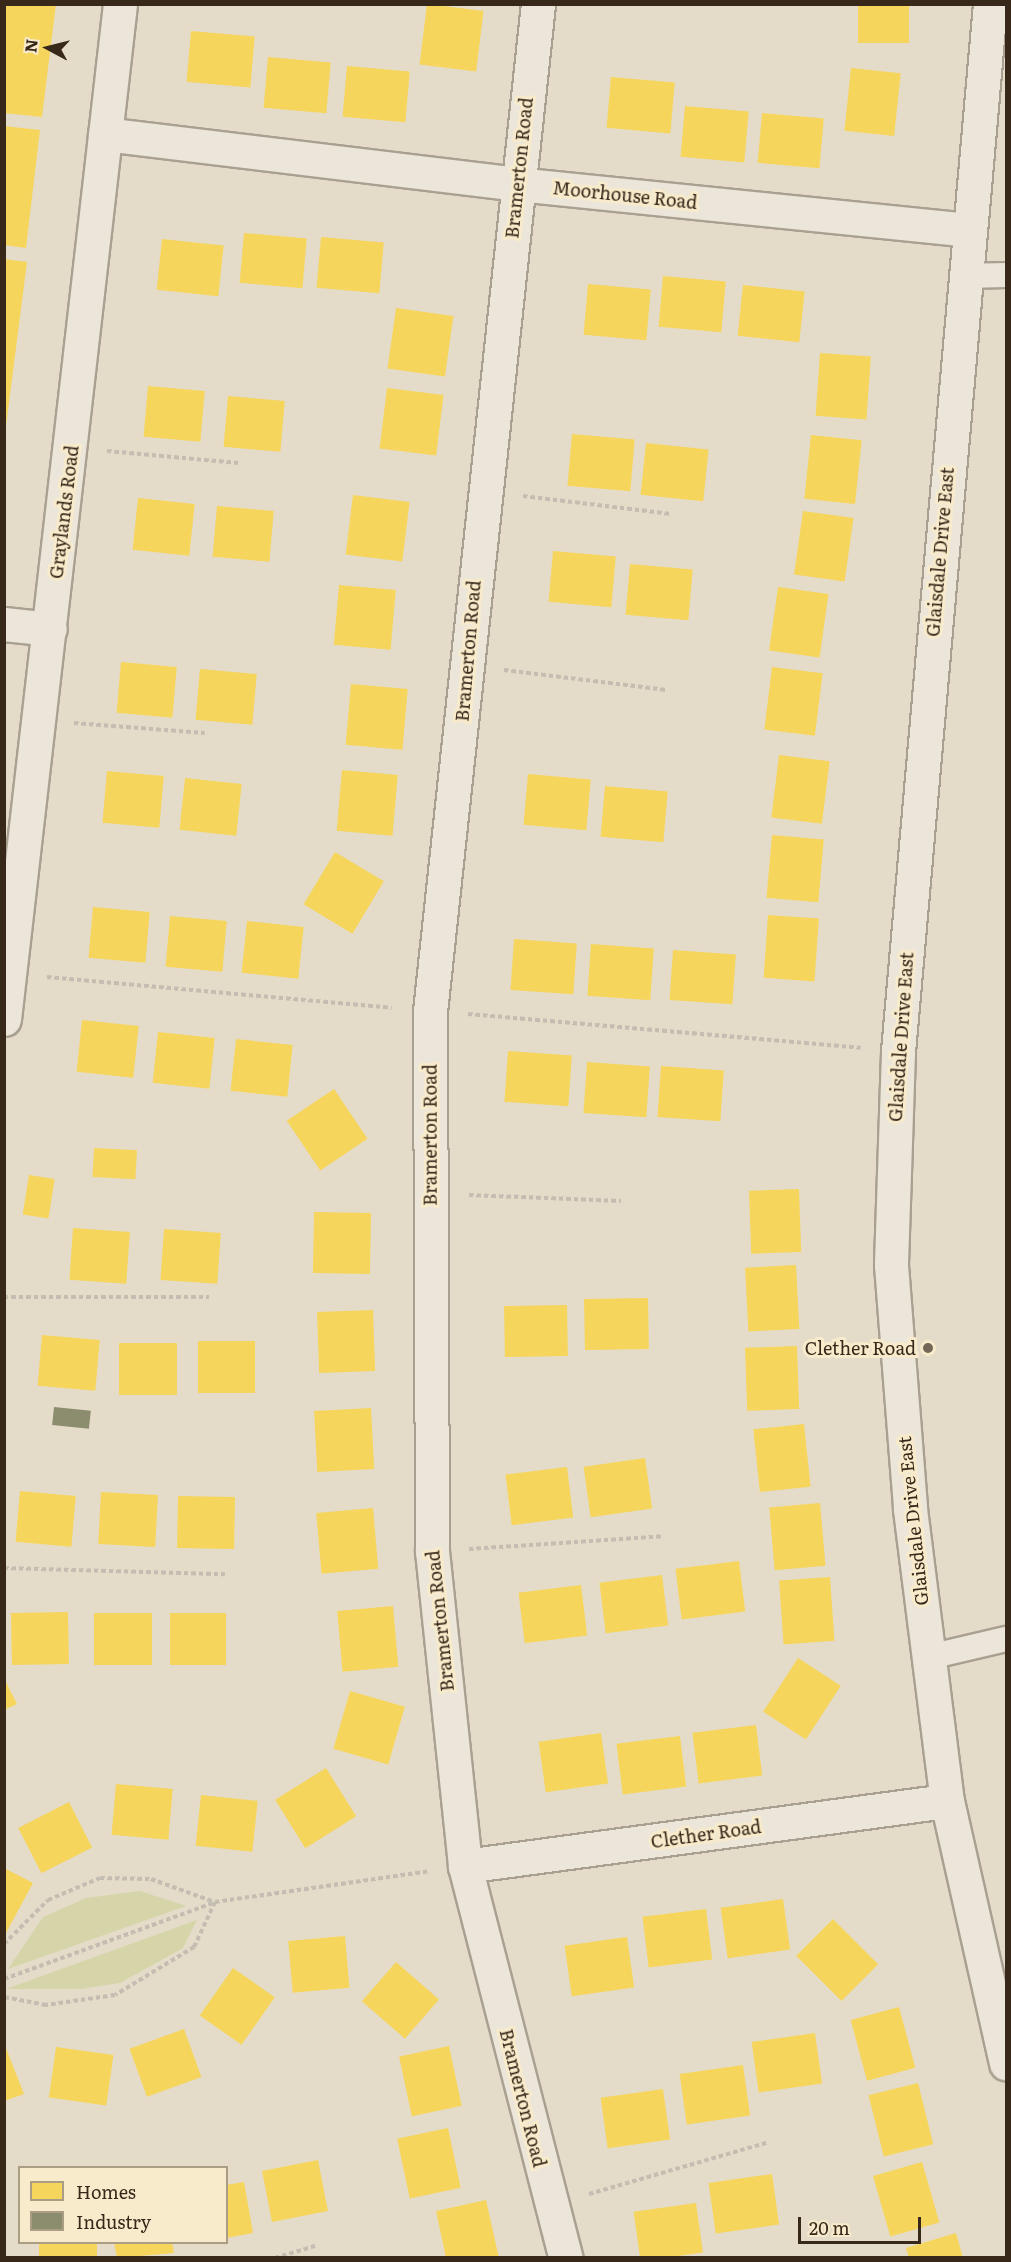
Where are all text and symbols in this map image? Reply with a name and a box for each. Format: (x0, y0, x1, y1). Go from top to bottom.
north arrow (18, 18, 78, 78)
text: N (17, 38, 43, 54)
street label: Bramerton Road (501, 96, 537, 240)
street label: Moorhouse Road (552, 177, 698, 213)
street label: Graylands Road (45, 444, 83, 580)
street label: Glaisdale Drive East (922, 466, 958, 638)
street label: Bramerton Road (451, 579, 485, 723)
street label: Glaisdale Drive East (884, 951, 918, 1123)
street label: Bramerton Road (419, 1064, 441, 1206)
place label: Clether Road (805, 1337, 916, 1359)
marker: Clether Road (921, 1341, 935, 1355)
street label: Glaisdale Drive East (893, 1435, 933, 1607)
street label: Bramerton Road (422, 1549, 458, 1693)
street label: Clether Road (649, 1816, 763, 1852)
street label: Bramerton Road (495, 2027, 551, 2169)
legend (18, 2166, 228, 2244)
text: Homes (76, 2178, 136, 2205)
scale bar (801, 2205, 924, 2243)
text: Industry (76, 2208, 151, 2235)
text: 20 m (809, 2214, 850, 2241)

